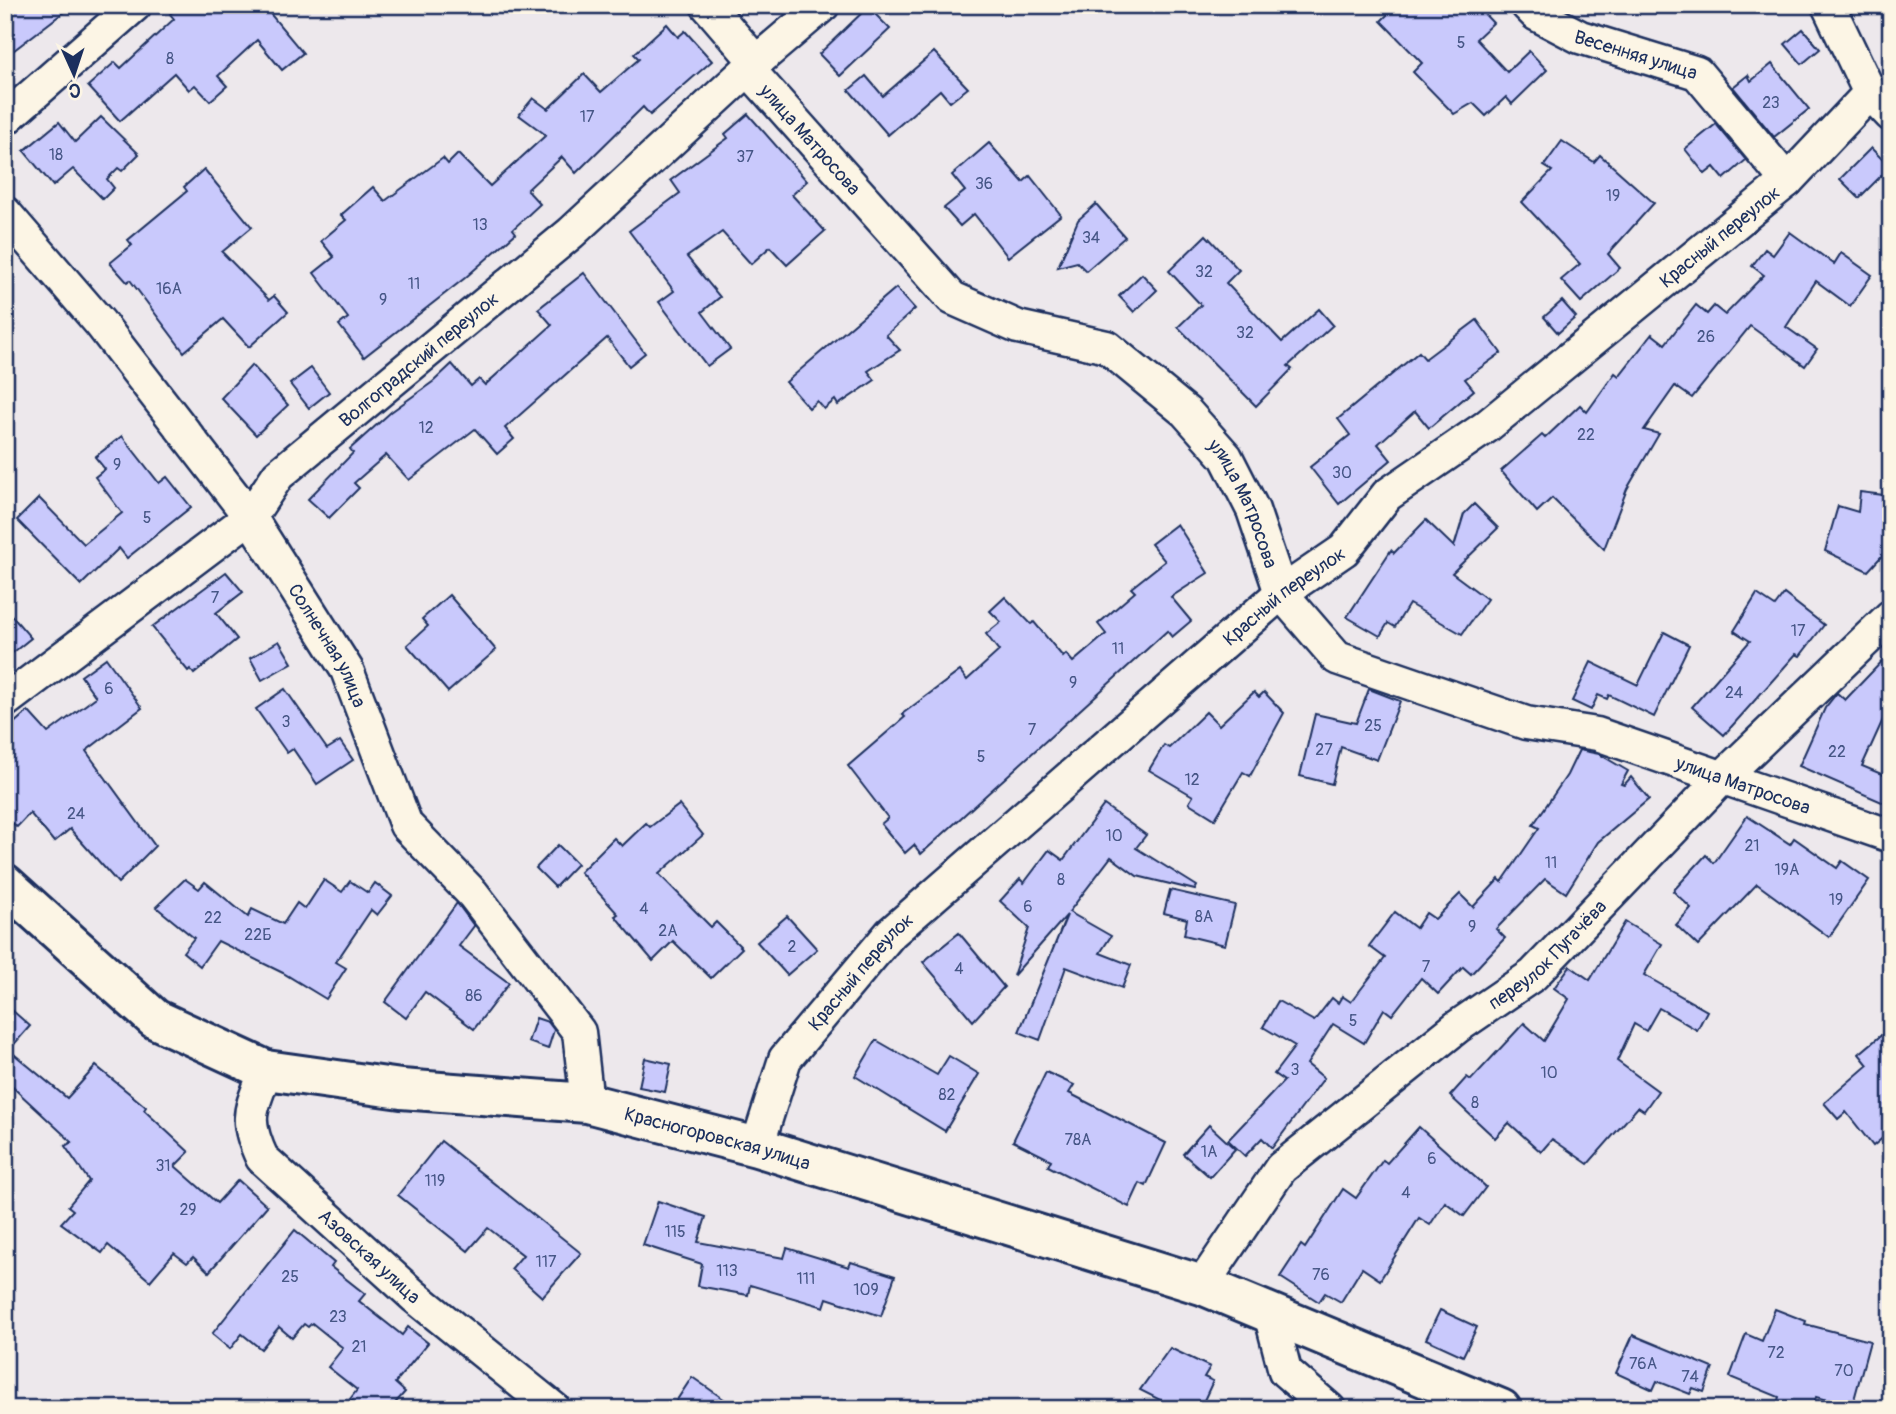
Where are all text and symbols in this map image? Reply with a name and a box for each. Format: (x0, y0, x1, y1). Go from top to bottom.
street label: Весенняя улица (1571, 25, 1700, 85)
house number: 5 (1457, 33, 1465, 53)
north arrow (38, 38, 108, 108)
house number: 8 (166, 49, 174, 69)
text: С (68, 78, 81, 102)
street label: улица Матросова (753, 79, 866, 201)
house number: 23 (1762, 93, 1780, 113)
house number: 17 (580, 107, 595, 127)
house number: 18 (49, 145, 63, 165)
house number: 37 (736, 147, 754, 167)
house number: 36 (975, 174, 993, 194)
street label: Красный переулок (1655, 181, 1785, 293)
house number: 19 (1606, 186, 1620, 206)
house number: 13 (472, 215, 488, 235)
house number: 34 (1082, 228, 1100, 248)
house number: 32 (1195, 262, 1213, 282)
house number: 11 (408, 274, 420, 294)
house number: 16А (156, 279, 182, 299)
street label: Волгоградский переулок (334, 287, 504, 433)
house number: 9 (379, 290, 387, 310)
house number: 32 (1236, 323, 1254, 343)
house number: 26 (1697, 327, 1715, 347)
house number: 12 (418, 418, 434, 438)
house number: 22 (1577, 425, 1595, 445)
street label: улица Матросова (1202, 433, 1283, 572)
house number: 9 (113, 455, 121, 475)
house number: 30 (1332, 463, 1352, 483)
house number: 5 (143, 508, 151, 528)
street label: Красный переулок (1218, 542, 1350, 651)
street label: Солнечная улица (282, 579, 371, 711)
house number: 7 (211, 588, 220, 608)
house number: 17 (1791, 621, 1806, 641)
house number: 11 (1112, 639, 1124, 659)
house number: 9 (1069, 673, 1077, 693)
house number: 6 (104, 679, 114, 699)
house number: 24 (1725, 683, 1743, 703)
house number: 3 (282, 712, 291, 732)
house number: 25 (1364, 716, 1382, 736)
house number: 7 (1028, 720, 1037, 740)
house number: 27 (1315, 740, 1333, 760)
house number: 22 (1828, 742, 1846, 762)
house number: 5 (977, 747, 985, 767)
street label: улица Матросова (1672, 751, 1814, 820)
house number: 12 (1184, 770, 1200, 790)
house number: 24 (67, 804, 85, 824)
house number: 10 (1105, 826, 1123, 846)
house number: 21 (1744, 836, 1760, 856)
house number: 11 (1545, 853, 1557, 873)
house number: 19А (1775, 860, 1799, 880)
house number: 8 (1057, 870, 1065, 890)
house number: 19 (1829, 890, 1843, 910)
street label: переулок Пугачёва (1484, 895, 1612, 1015)
house number: 6 (1023, 897, 1033, 917)
house number: 4 (639, 899, 649, 919)
house number: 8А (1195, 907, 1213, 927)
house number: 22 (204, 908, 222, 928)
street label: Красный переулок (803, 908, 919, 1036)
house number: 9 (1468, 917, 1476, 937)
house number: 2А (658, 921, 678, 941)
house number: 22Б (244, 925, 272, 945)
house number: 2 (788, 937, 797, 957)
house number: 7 (1422, 957, 1431, 977)
house number: 4 (954, 959, 964, 979)
house number: 86 (465, 986, 483, 1006)
house number: 5 (1349, 1011, 1357, 1031)
house number: 3 (1291, 1060, 1300, 1080)
house number: 10 (1540, 1063, 1558, 1083)
house number: 82 (938, 1085, 956, 1105)
house number: 8 (1471, 1093, 1479, 1113)
street label: Красногоровская улица (622, 1102, 814, 1176)
house number: 78А (1065, 1130, 1091, 1150)
house number: 1А (1201, 1142, 1217, 1162)
house number: 6 (1427, 1149, 1437, 1169)
house number: 31 (155, 1156, 171, 1176)
house number: 119 (425, 1171, 445, 1191)
house number: 4 (1401, 1183, 1411, 1203)
house number: 29 (179, 1200, 197, 1220)
street label: Азовская улица (313, 1204, 425, 1309)
house number: 115 (664, 1222, 686, 1242)
house number: 117 (536, 1252, 557, 1272)
house number: 113 (716, 1261, 738, 1281)
house number: 76 (1312, 1265, 1330, 1285)
house number: 25 (281, 1267, 299, 1287)
house number: 111 (797, 1269, 815, 1289)
house number: 109 (853, 1280, 879, 1300)
house number: 23 (329, 1307, 347, 1327)
house number: 21 (351, 1337, 367, 1357)
house number: 72 (1767, 1343, 1785, 1363)
house number: 76А (1629, 1354, 1657, 1374)
house number: 70 (1834, 1361, 1854, 1381)
house number: 74 (1681, 1367, 1699, 1387)

